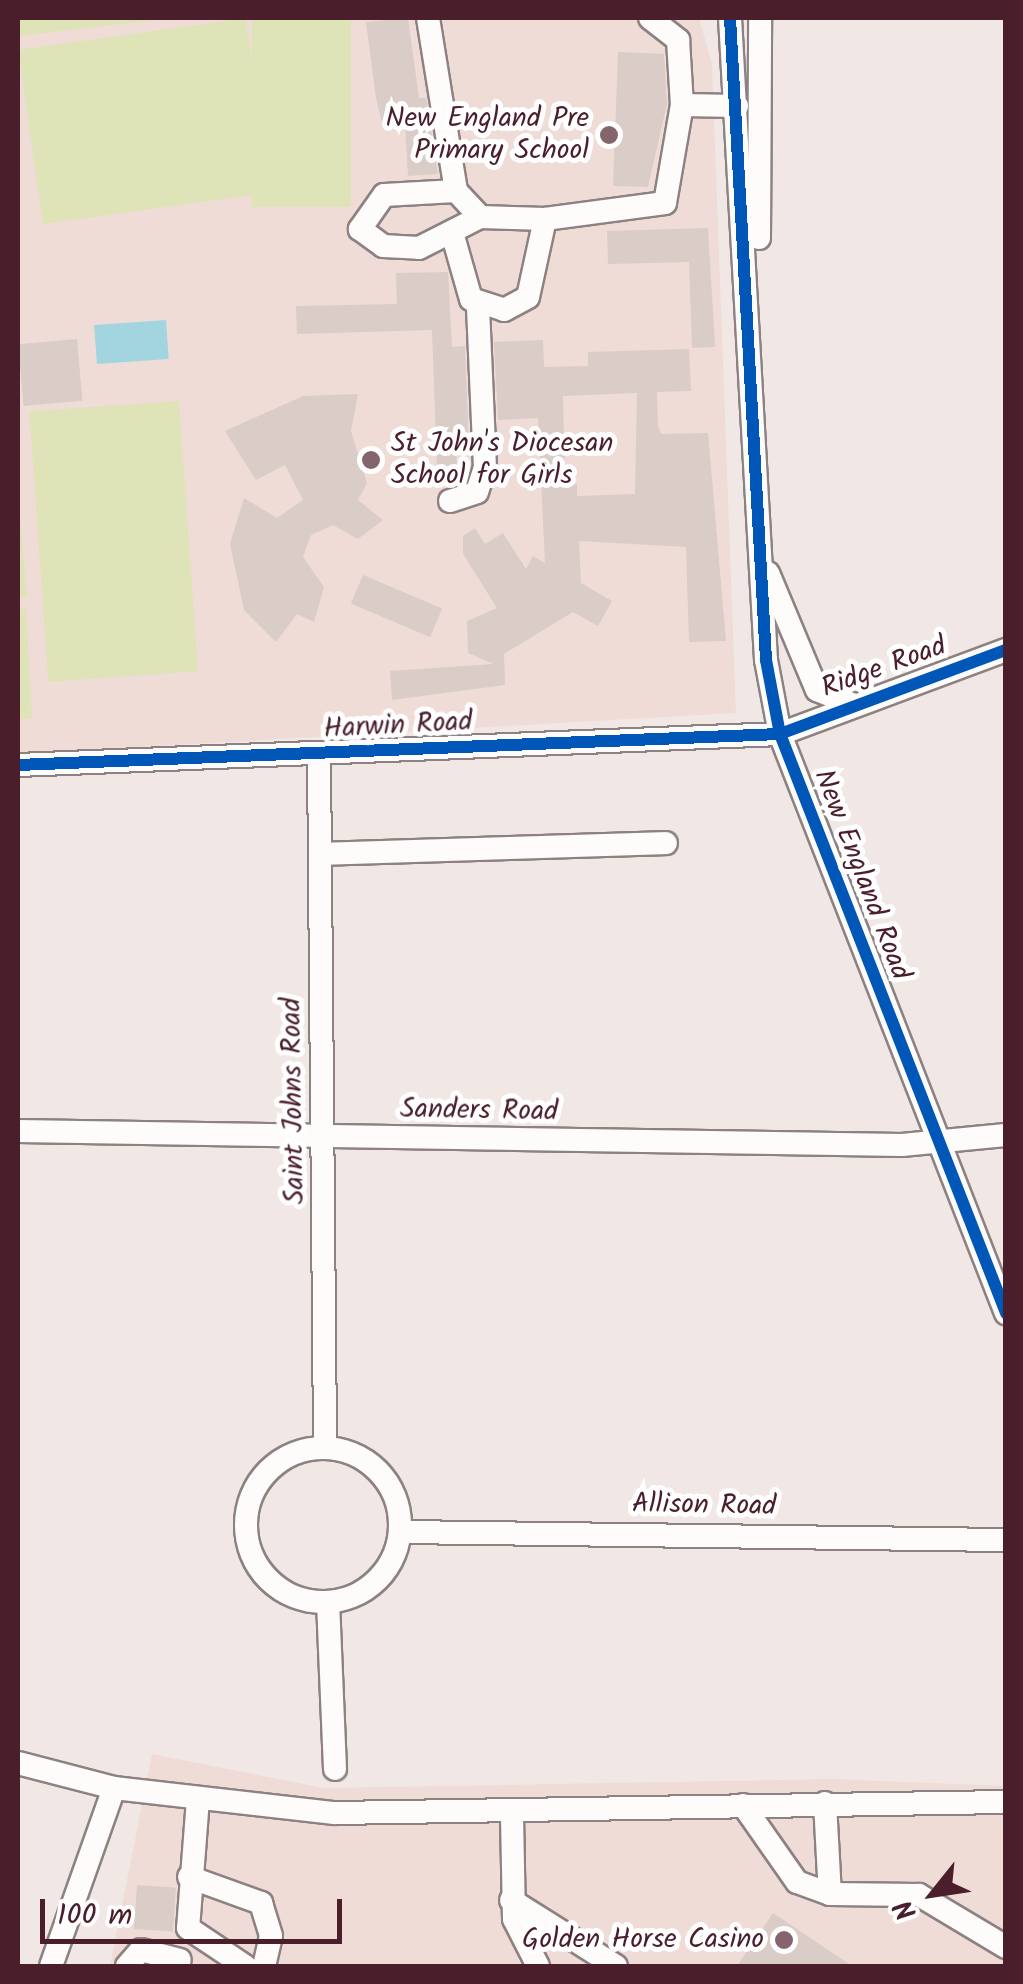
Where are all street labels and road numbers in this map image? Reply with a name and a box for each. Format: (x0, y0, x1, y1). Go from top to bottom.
street label: Ridge Road (817, 630, 951, 706)
street label: Harwin Road (323, 705, 473, 747)
street label: New England Road (805, 765, 917, 985)
street label: Saint Johns Road (275, 997, 313, 1205)
street label: Sanders Road (400, 1093, 558, 1129)
street label: Allison Road (632, 1488, 776, 1524)

